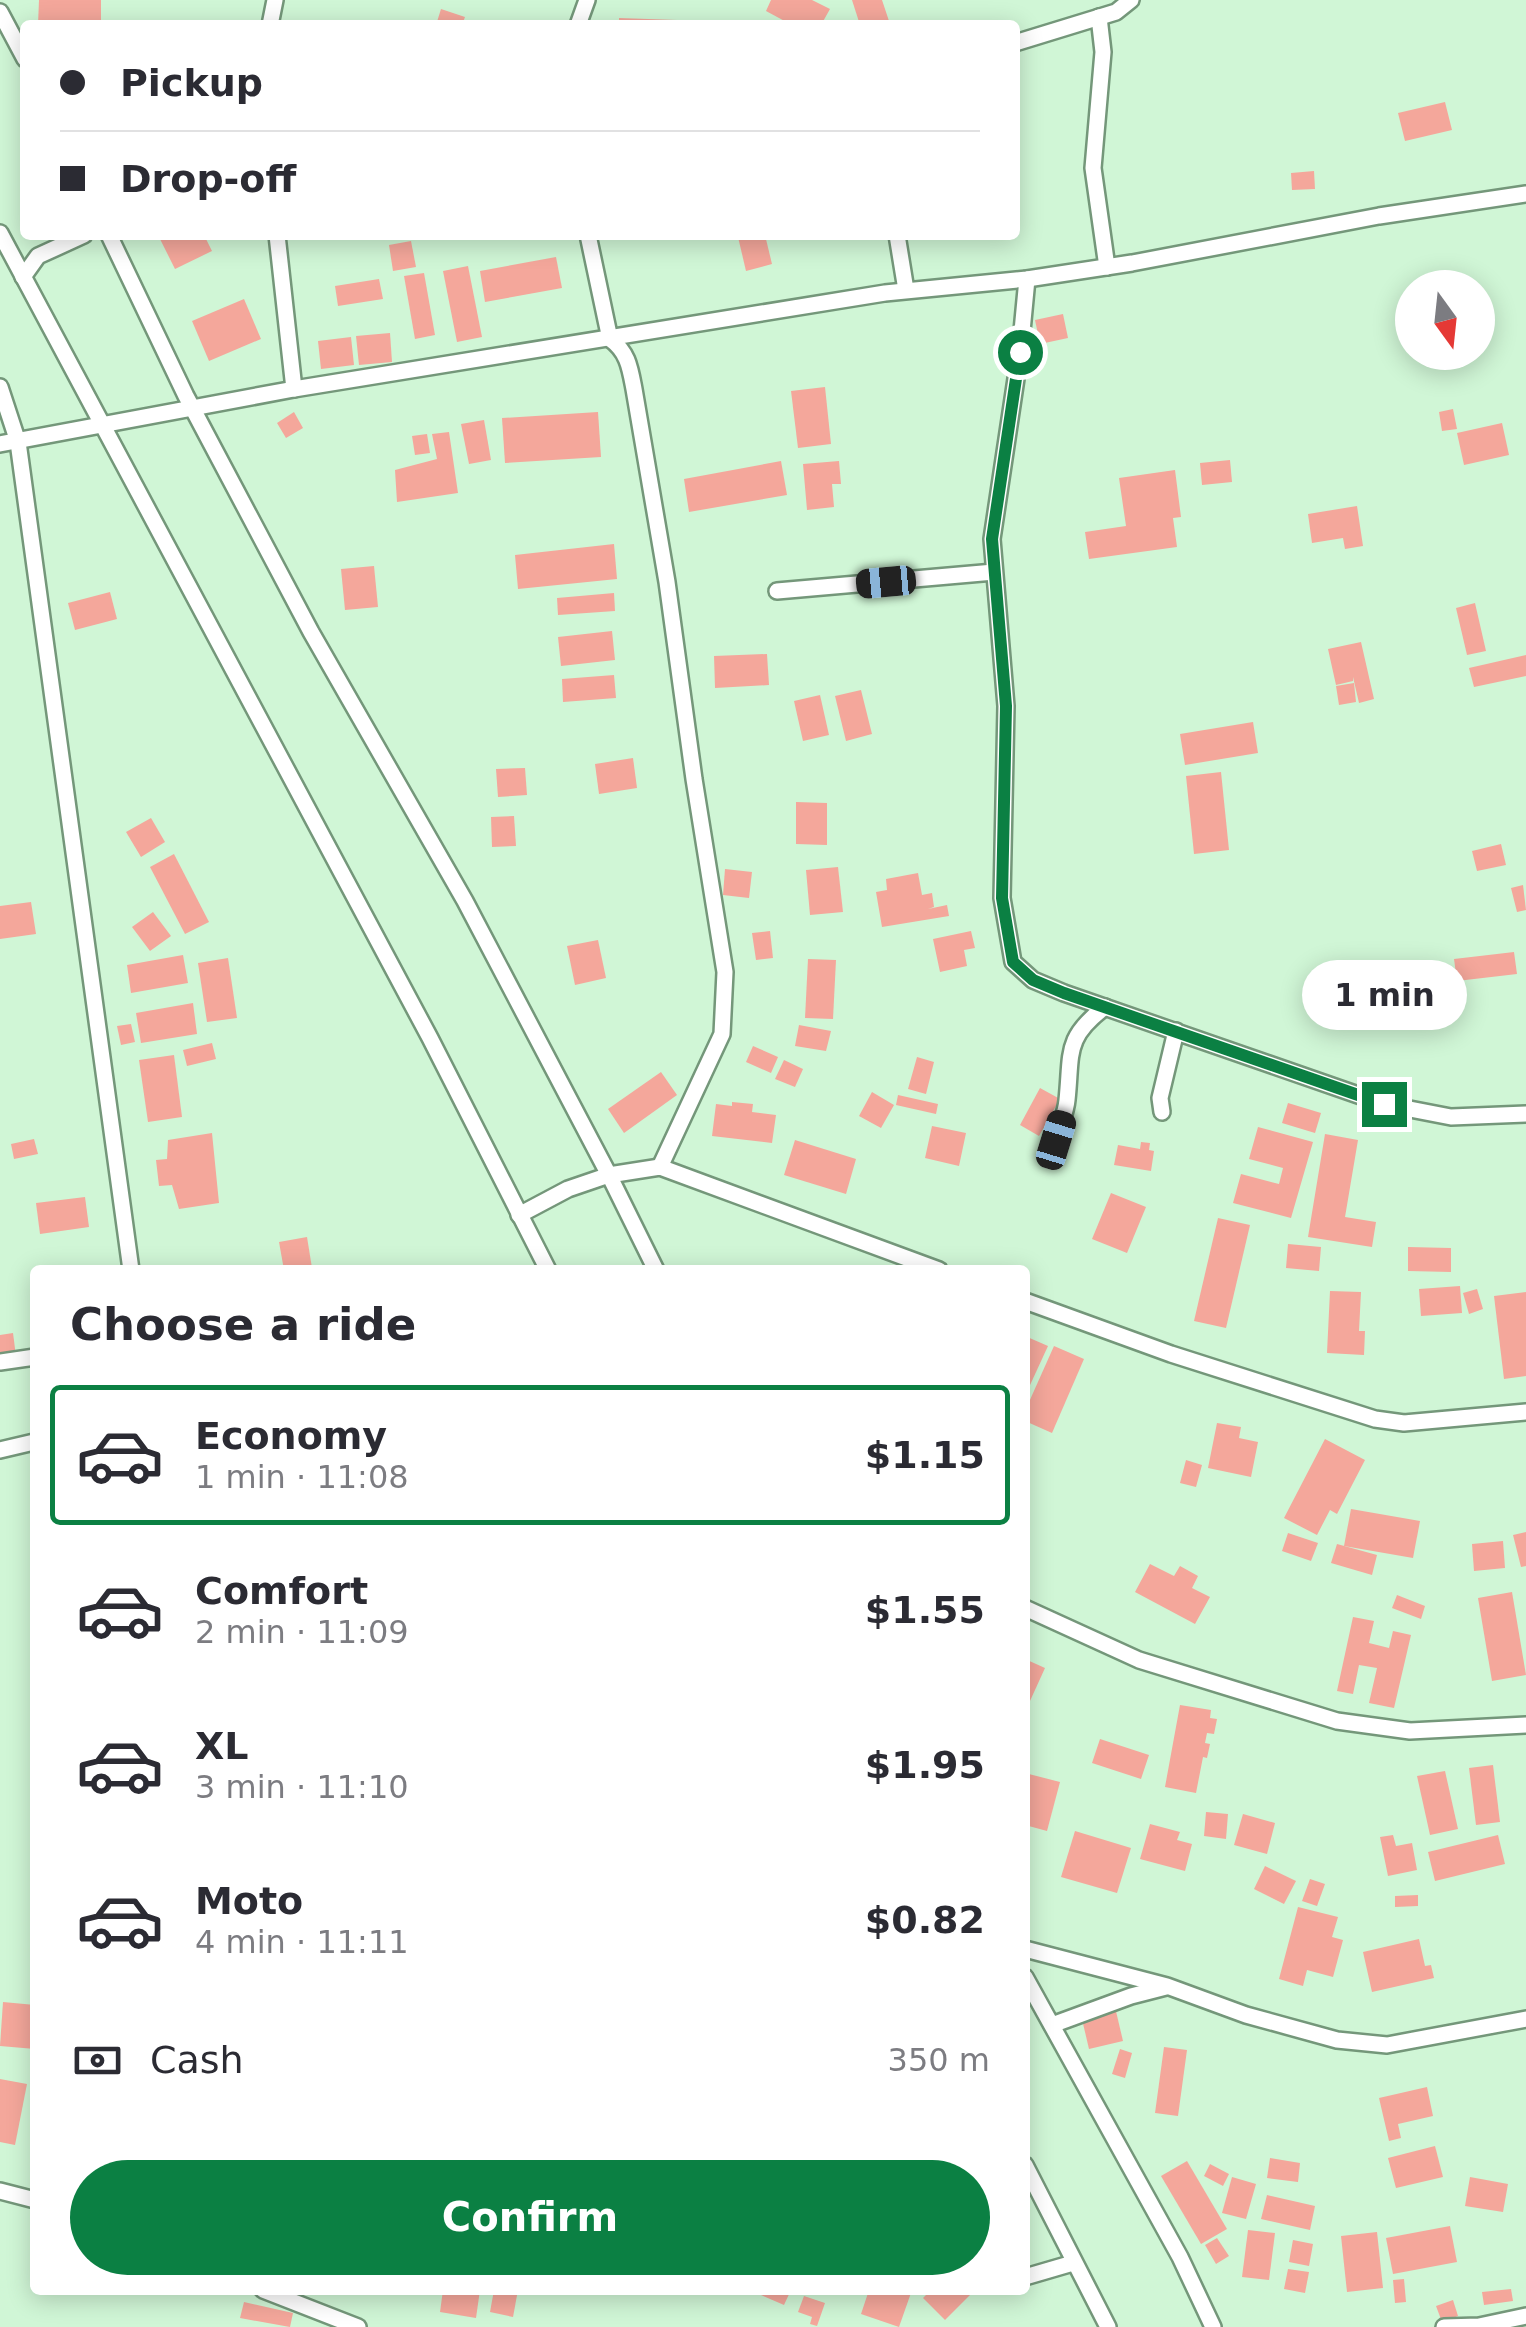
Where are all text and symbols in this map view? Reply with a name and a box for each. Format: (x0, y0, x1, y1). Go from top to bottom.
text: Pickup (120, 61, 263, 105)
text: Drop-off (120, 157, 296, 201)
north arrow (1395, 270, 1495, 370)
map controls (1395, 270, 1495, 370)
route start (998, 330, 1043, 375)
car (855, 564, 917, 600)
callout: 1 min (1302, 959, 1466, 1029)
text: 1 min (1334, 976, 1435, 1014)
route end (1362, 1082, 1407, 1127)
car (1033, 1107, 1079, 1173)
text: Choose a ride (70, 1298, 416, 1351)
icon: car (75, 1410, 165, 1500)
text: Economy (195, 1414, 387, 1458)
text: $1.15 (865, 1433, 985, 1477)
text: 1 min · 11:08 (195, 1458, 409, 1496)
icon: car (75, 1565, 165, 1655)
text: Comfort (195, 1569, 368, 1613)
text: $1.55 (865, 1588, 985, 1632)
text: 2 min · 11:09 (195, 1613, 409, 1651)
icon: car (75, 1720, 165, 1810)
text: XL (195, 1724, 249, 1768)
text: $1.95 (865, 1743, 985, 1787)
text: 3 min · 11:10 (195, 1768, 409, 1806)
icon: car (75, 1875, 165, 1965)
text: Moto (195, 1879, 303, 1923)
text: $0.82 (865, 1898, 985, 1942)
text: 4 min · 11:11 (195, 1923, 409, 1961)
icon: cash (70, 2033, 125, 2088)
text: Cash (150, 2038, 244, 2082)
text: 350 m (888, 2041, 990, 2079)
button: Confirm (70, 2160, 990, 2275)

